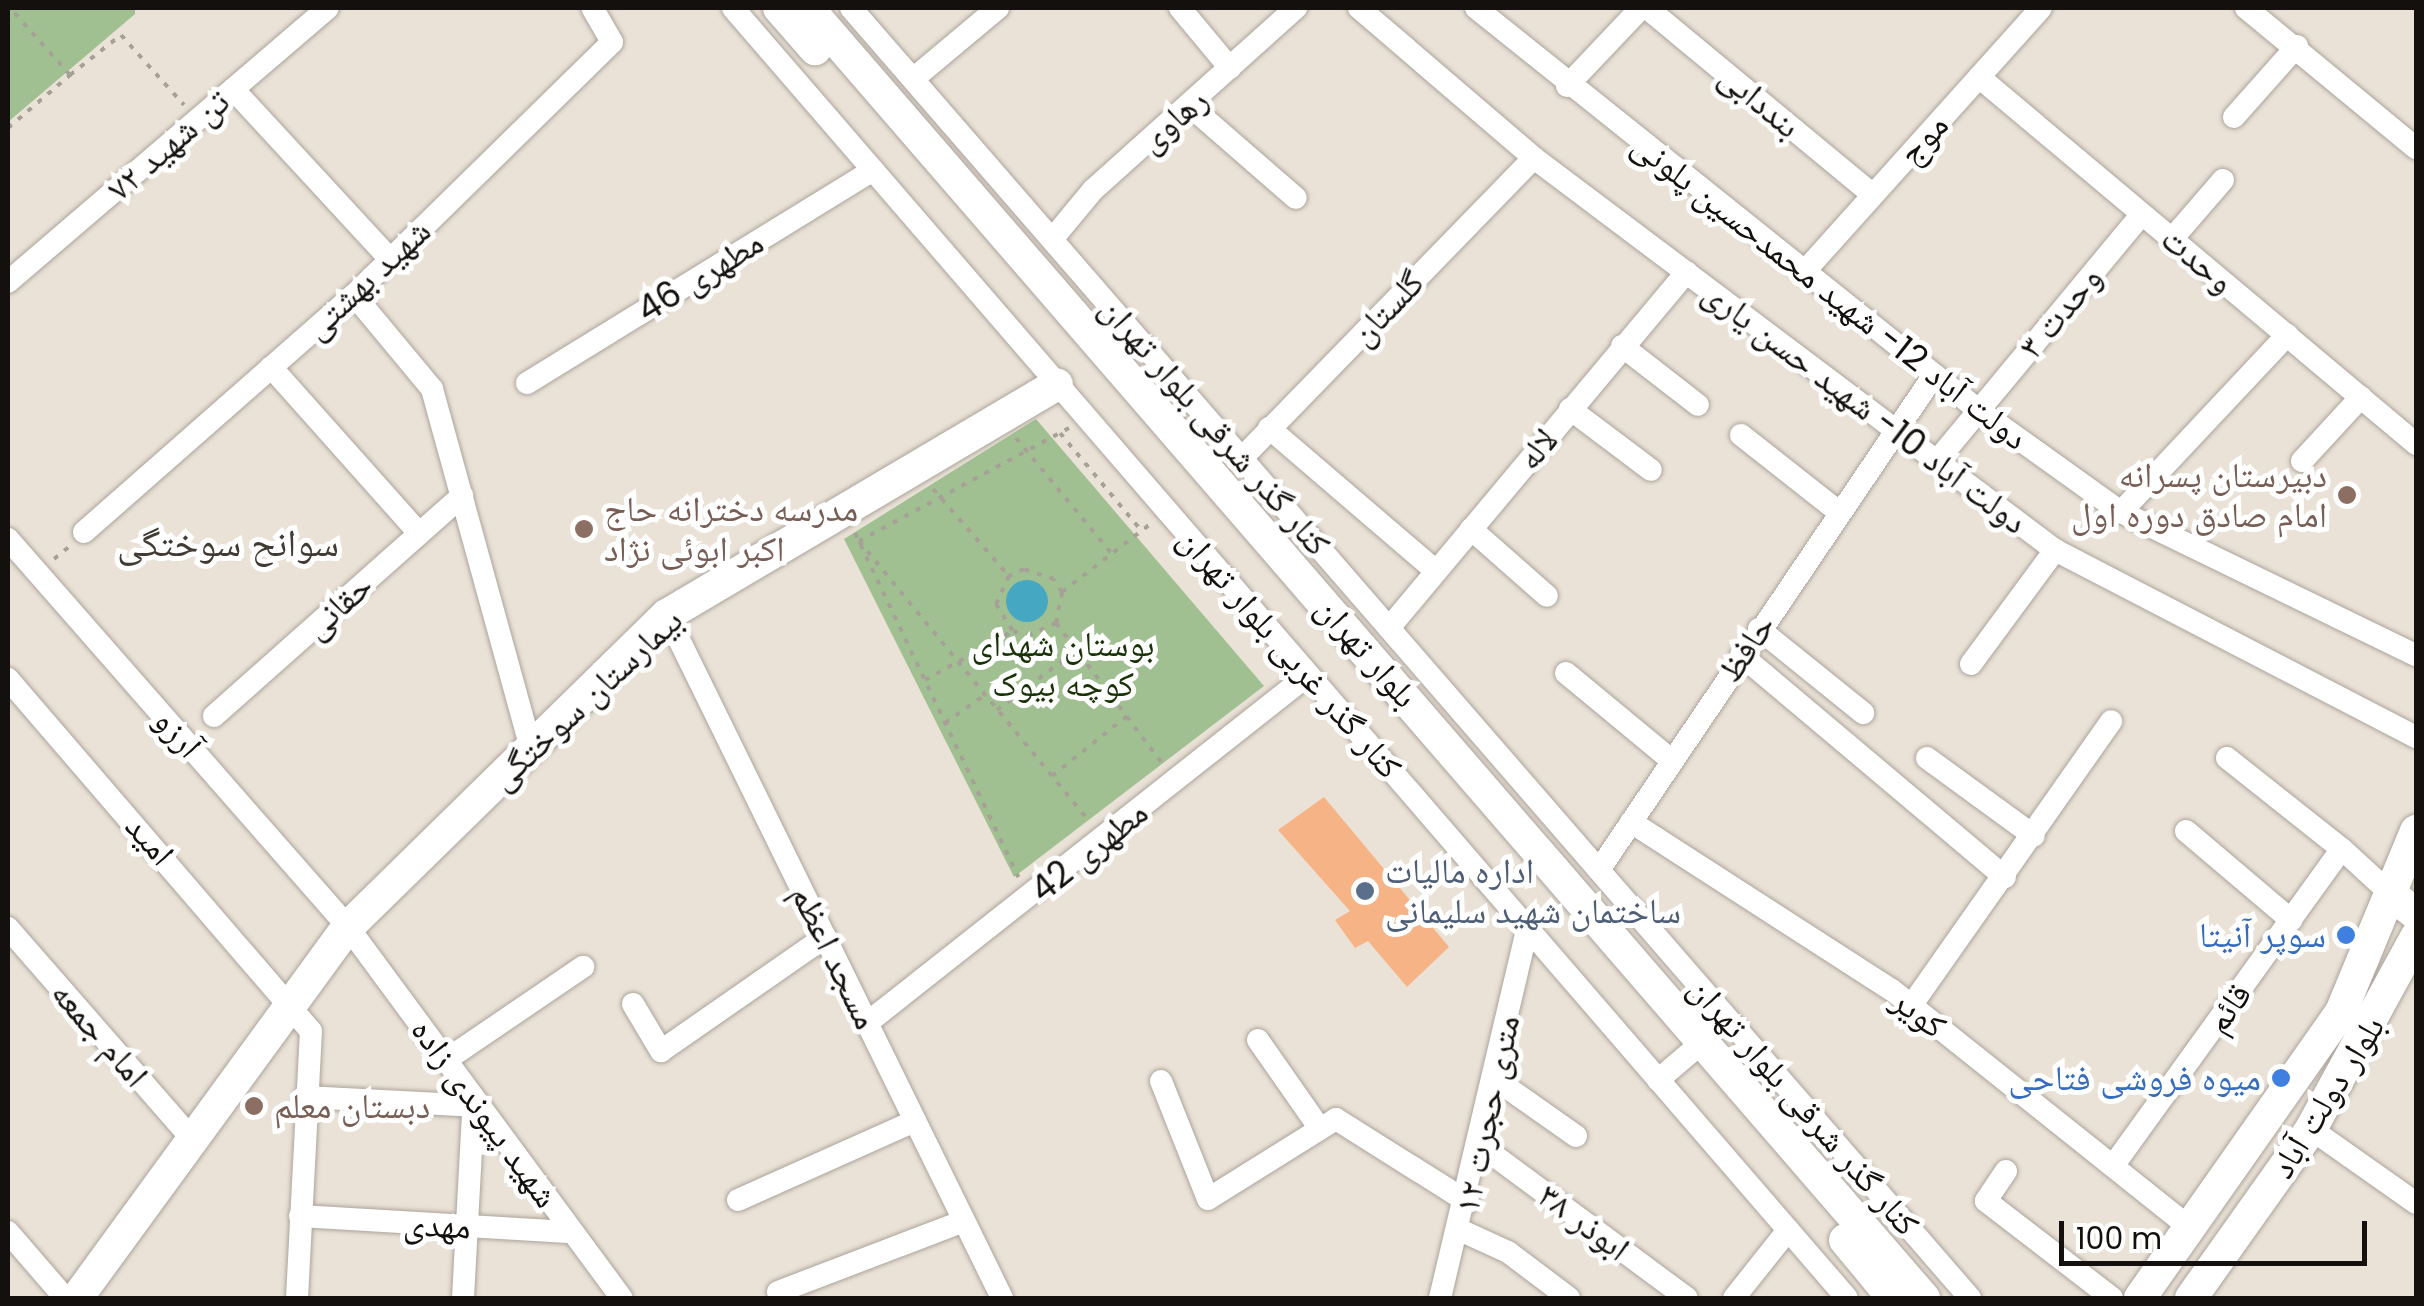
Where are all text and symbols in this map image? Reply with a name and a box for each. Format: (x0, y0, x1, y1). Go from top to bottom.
street label: بنددابی (1711, 55, 1809, 147)
street label: رهاوی (1130, 79, 1216, 161)
street label: ۷۲ تن شهید (98, 81, 238, 209)
street label: موج (1889, 105, 1957, 173)
street label: دولت آباد 12- شهید محمدحسین پلونی (1624, 123, 2036, 459)
street label: شهید بهشتی (295, 210, 439, 348)
street label: وحدت (2153, 217, 2243, 303)
street label: مطهری 46 (629, 221, 771, 331)
street label: وحدت ۳ (2009, 257, 2111, 367)
street label: گلستان (1341, 262, 1433, 354)
street label: دولت آباد 10- شهید حسن یاری (1695, 271, 2035, 543)
street label: کنار گذر شرقی بلوار تهران (1091, 288, 1339, 564)
street label: لاله (1508, 420, 1566, 478)
place label: دبیرستان پسرانه امام صادق دوره اول (2071, 454, 2327, 536)
marker: دبیرستان پسرانه امام صادق دوره اول (2336, 484, 2358, 506)
place label: مدرسه دخترانه حاج اکبر ابوئی نژاد (604, 488, 858, 570)
marker: مدرسه دخترانه حاج اکبر ابوئی نژاد (573, 518, 595, 540)
street label: کنار گذر غربی بلوار تهران (1169, 519, 1411, 787)
district label: سوانح سوختگی (117, 520, 339, 566)
street label: حقانی (295, 564, 381, 648)
street label: بلوار تهران (1307, 588, 1427, 716)
street label: بیمارستان سوختگی (481, 599, 691, 799)
street label: حافظ (1708, 606, 1784, 690)
park label: بوستان شهدای کوچه بیوک (971, 623, 1155, 705)
street label: آرزو (145, 700, 211, 766)
street label: مطهری 42 (1022, 791, 1156, 911)
street label: امید (117, 806, 183, 874)
place label: اداره مالیات ساختمان شهید سلیمانی (1385, 850, 1681, 932)
street label: مسجد اعظم (782, 878, 888, 1036)
marker: اداره مالیات ساختمان شهید سلیمانی (1354, 880, 1376, 902)
place label: سوپر آنیتا (2199, 914, 2326, 956)
marker: سوپر آنیتا (2335, 924, 2357, 946)
street label: کنار گذر شرقی بلوار تهران (1680, 968, 1928, 1244)
street label: امام جمعه (43, 972, 157, 1096)
street label: قائم (2196, 975, 2260, 1041)
street label: کویر (1884, 979, 1954, 1047)
street label: بلوار دولت آباد (2261, 1008, 2393, 1186)
street label: شهید پیوندی زاده (402, 1010, 568, 1216)
street label: ۱۲ متری حجرت (1446, 1011, 1528, 1217)
place label: میوه فروشی فتاحی (2008, 1057, 2261, 1099)
marker: میوه فروشی فتاحی (2270, 1067, 2292, 1089)
place label: دبستان معلم (274, 1085, 430, 1127)
marker: دبستان معلم (243, 1095, 265, 1117)
street label: ۳۸ ابوذر (1530, 1174, 1638, 1270)
scale bar (2064, 1201, 2372, 1263)
street label: مهدی (402, 1202, 472, 1248)
text: 100 m (2076, 1217, 2162, 1260)

